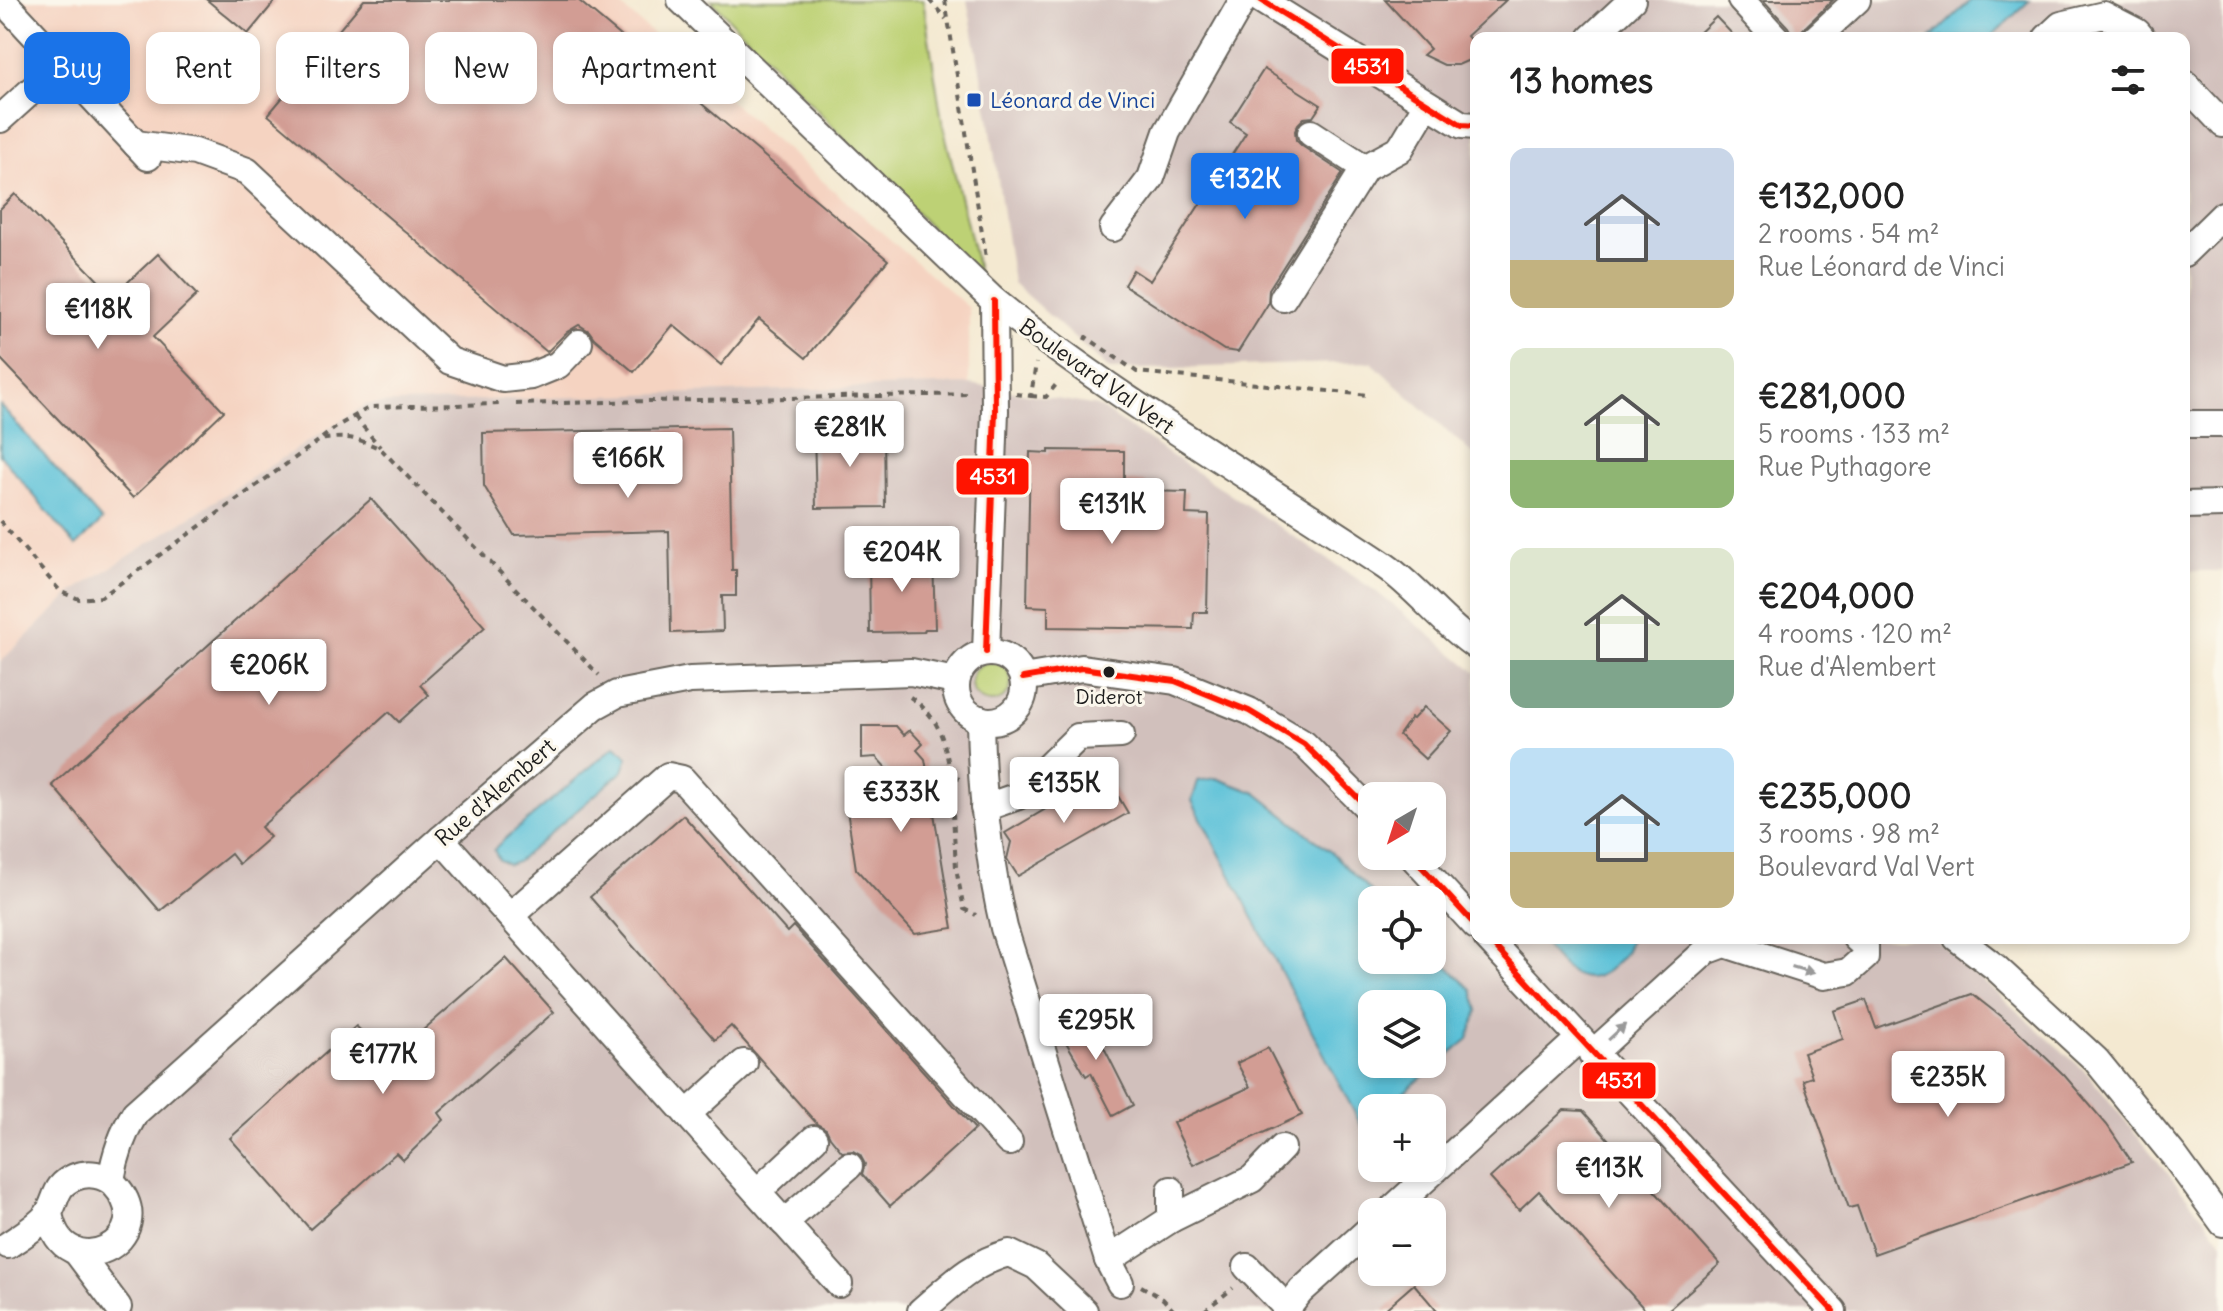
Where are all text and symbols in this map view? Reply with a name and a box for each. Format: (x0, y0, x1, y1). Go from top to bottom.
chip: Buy (24, 32, 130, 104)
chip: Rent (146, 32, 260, 104)
chip: Filters (276, 32, 409, 104)
chip: New (425, 32, 537, 104)
chip: Apartment (553, 32, 745, 104)
line badge: 4531 (1330, 47, 1405, 85)
text: 4531 (1344, 52, 1390, 80)
icon: filters (2106, 58, 2150, 102)
text: 13 homes (1510, 59, 1653, 102)
place label: Léonard de Vinci (990, 86, 1155, 114)
marker: Léonard de Vinci (965, 91, 983, 109)
pin: €132K (1189, 153, 1301, 221)
text: €132K (1209, 162, 1281, 195)
text: €132,000 (1758, 174, 1905, 217)
icon: home (1574, 180, 1670, 276)
text: 2 rooms · 54 m² (1758, 217, 1940, 250)
text: Rue Léonard de Vinci (1758, 250, 2005, 283)
pin: €118K (42, 283, 154, 351)
text: €118K (64, 292, 132, 325)
street label: Boulevard Val Vert (1014, 312, 1180, 440)
text: €281,000 (1758, 374, 1906, 417)
icon: home (1574, 380, 1670, 476)
pin: €281K (794, 401, 906, 469)
text: €281K (814, 410, 886, 443)
text: 5 rooms · 133 m² (1758, 417, 1950, 450)
pin: €166K (572, 432, 684, 500)
text: €166K (592, 441, 664, 474)
text: Rue Pythagore (1758, 450, 1932, 483)
line badge: 4531 (955, 457, 1030, 496)
text: 4531 (970, 462, 1016, 490)
pin: €131K (1056, 478, 1168, 546)
text: €131K (1078, 487, 1146, 520)
pin: €204K (846, 526, 958, 594)
text: €204K (862, 535, 942, 568)
text: €204,000 (1758, 574, 1915, 617)
icon: home (1574, 580, 1670, 676)
text: 4 rooms · 120 m² (1758, 617, 1952, 650)
pin: €206K (213, 639, 325, 707)
text: €206K (229, 648, 309, 681)
text: Rue d'Alembert (1758, 650, 1936, 683)
marker: Diderot (1101, 664, 1117, 680)
place label: Diderot (1076, 684, 1143, 709)
street label: Rue d'Alembert (429, 732, 561, 852)
pin: €135K (1008, 757, 1120, 825)
pin: €333K (845, 766, 957, 834)
text: €135K (1028, 766, 1100, 799)
text: €235,000 (1758, 774, 1912, 817)
text: €333K (862, 775, 940, 808)
icon: home (1574, 780, 1670, 876)
north arrow (1358, 782, 1446, 870)
map controls (1358, 782, 1446, 1286)
text: 3 rooms · 98 m² (1758, 817, 1940, 850)
text: Boulevard Val Vert (1758, 850, 1974, 883)
button: locate (1358, 886, 1446, 974)
one-way arrow (1791, 964, 1815, 977)
button: layers (1358, 990, 1446, 1078)
pin: €295K (1040, 994, 1152, 1062)
text: €295K (1058, 1003, 1134, 1036)
one-way arrow (1607, 1023, 1626, 1041)
pin: €177K (327, 1028, 439, 1096)
text: €177K (349, 1037, 417, 1070)
pin: €235K (1892, 1051, 2004, 1119)
text: €235K (1910, 1060, 1986, 1093)
line badge: 4531 (1581, 1061, 1657, 1100)
text: 4531 (1596, 1066, 1642, 1094)
button: + (1358, 1094, 1446, 1182)
pin: €113K (1553, 1142, 1665, 1210)
text: €113K (1575, 1151, 1643, 1184)
button: − (1358, 1198, 1446, 1286)

